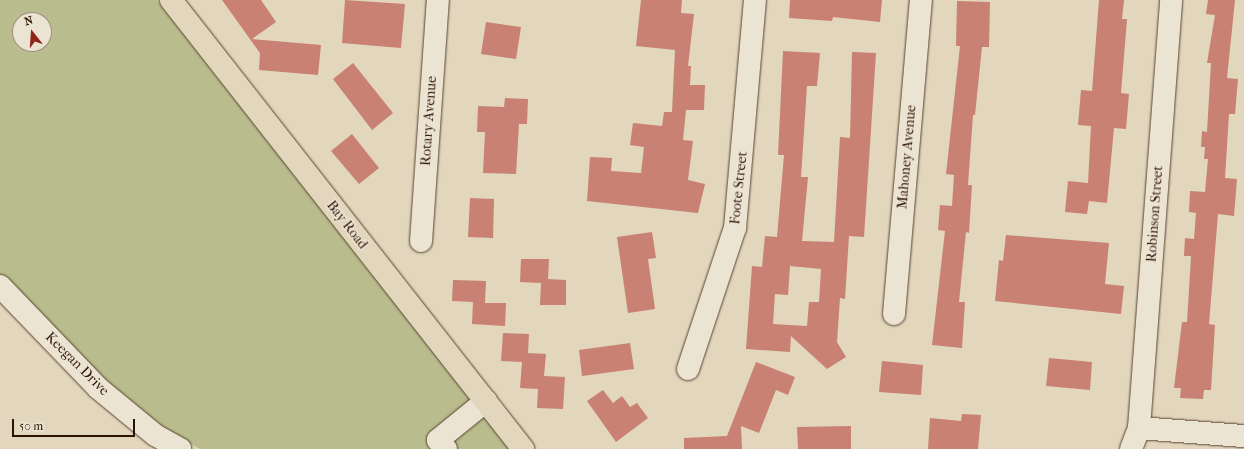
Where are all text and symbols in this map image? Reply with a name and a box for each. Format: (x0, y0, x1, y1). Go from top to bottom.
north arrow (12, 12, 52, 52)
text: N (23, 14, 35, 28)
street label: Rotary Avenue (417, 75, 441, 167)
street label: Mahoney Avenue (894, 104, 920, 210)
street label: Foote Street (727, 151, 751, 225)
street label: Robinson Street (1143, 165, 1167, 263)
street label: Bay Road (323, 197, 371, 253)
street label: Keegan Drive (42, 329, 112, 399)
scale bar (14, 411, 137, 437)
text: 50 m (19, 419, 43, 433)

